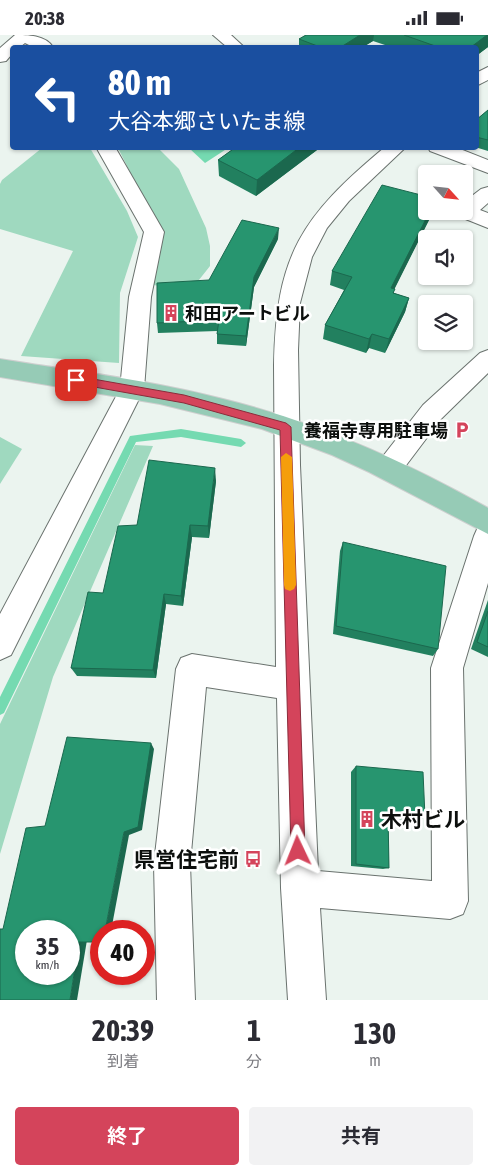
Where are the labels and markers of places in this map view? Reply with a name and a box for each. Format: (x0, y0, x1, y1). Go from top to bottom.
building icon: 和田アートビル (161, 303, 181, 323)
place label: 和田アートビル (185, 303, 310, 324)
pin (55, 359, 97, 401)
place label: 養福寺専用駐車場 (304, 420, 448, 441)
parking icon: 養福寺専用駐車場 (452, 420, 472, 440)
place label: 木村ビル (381, 807, 465, 831)
building icon: 木村ビル (357, 809, 377, 829)
place label: 県営住宅前 (134, 847, 239, 871)
bus stop icon: 県営住宅前 (243, 849, 263, 869)

